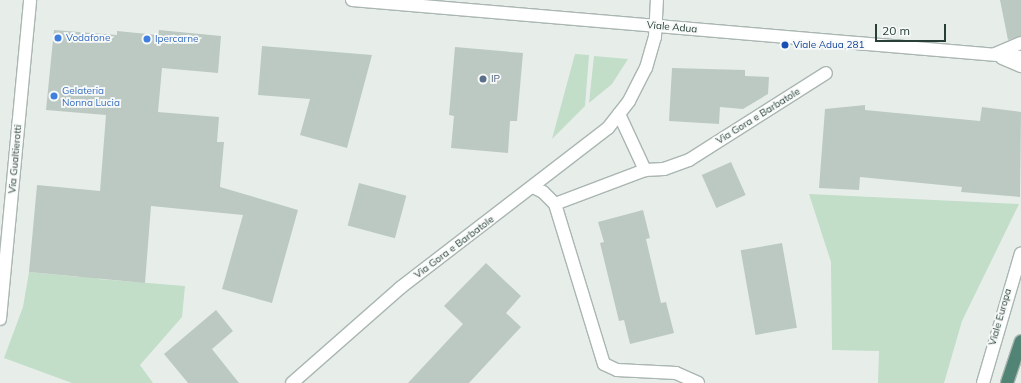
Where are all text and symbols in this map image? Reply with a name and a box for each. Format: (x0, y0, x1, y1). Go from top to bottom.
scale bar (877, 16, 948, 42)
street label: Viale Adua (646, 19, 698, 35)
text: 20 m (882, 23, 910, 38)
place label: Vodafone (66, 32, 110, 44)
marker: Vodafone (53, 33, 63, 43)
place label: Ipercarne (155, 33, 198, 45)
marker: Ipercarne (142, 34, 152, 44)
place label: Viale Adua 281 (793, 39, 864, 51)
marker: Viale Adua 281 (780, 40, 790, 50)
place label: IP (491, 73, 500, 85)
marker: IP (478, 74, 488, 84)
place label: Gelateria Nonna Lucia (62, 84, 120, 108)
street label: Via Gora e Barbatole (714, 85, 802, 147)
marker: Gelateria Nonna Lucia (49, 91, 59, 101)
street label: Via Gualtierotti (6, 124, 24, 194)
street label: Via Gora e Barbatole (412, 213, 496, 281)
street label: Viale Europa (986, 287, 1014, 347)

